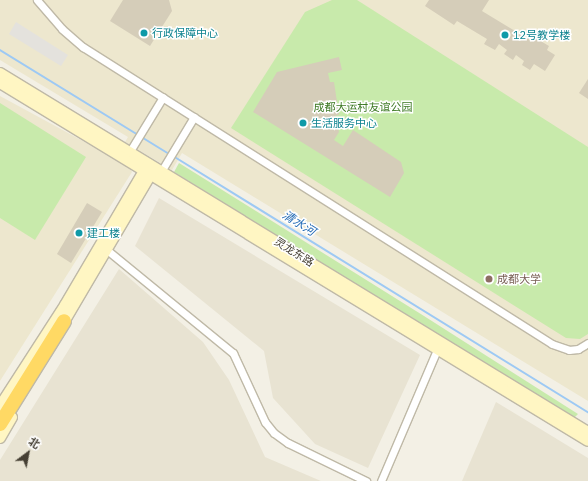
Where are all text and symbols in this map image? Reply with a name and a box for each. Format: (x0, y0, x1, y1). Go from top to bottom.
place label: 行政保障中心 (152, 26, 218, 40)
marker: 行政保障中心 (139, 28, 149, 38)
place label: 12号教学楼 (513, 28, 570, 42)
marker: 12号教学楼 (500, 30, 510, 40)
park label: 成都大运村友谊公园 (314, 100, 412, 114)
place label: 生活服务中心 (311, 116, 377, 130)
marker: 生活服务中心 (298, 118, 308, 128)
water label: 清水河 (280, 207, 318, 239)
place label: 建工楼 (87, 226, 120, 240)
marker: 建工楼 (74, 228, 84, 238)
street label: 灵龙东路 (272, 235, 316, 269)
place label: 成都大学 (497, 272, 541, 286)
marker: 成都大学 (484, 274, 494, 284)
north arrow (8, 433, 48, 473)
text: 北 (26, 434, 43, 452)

